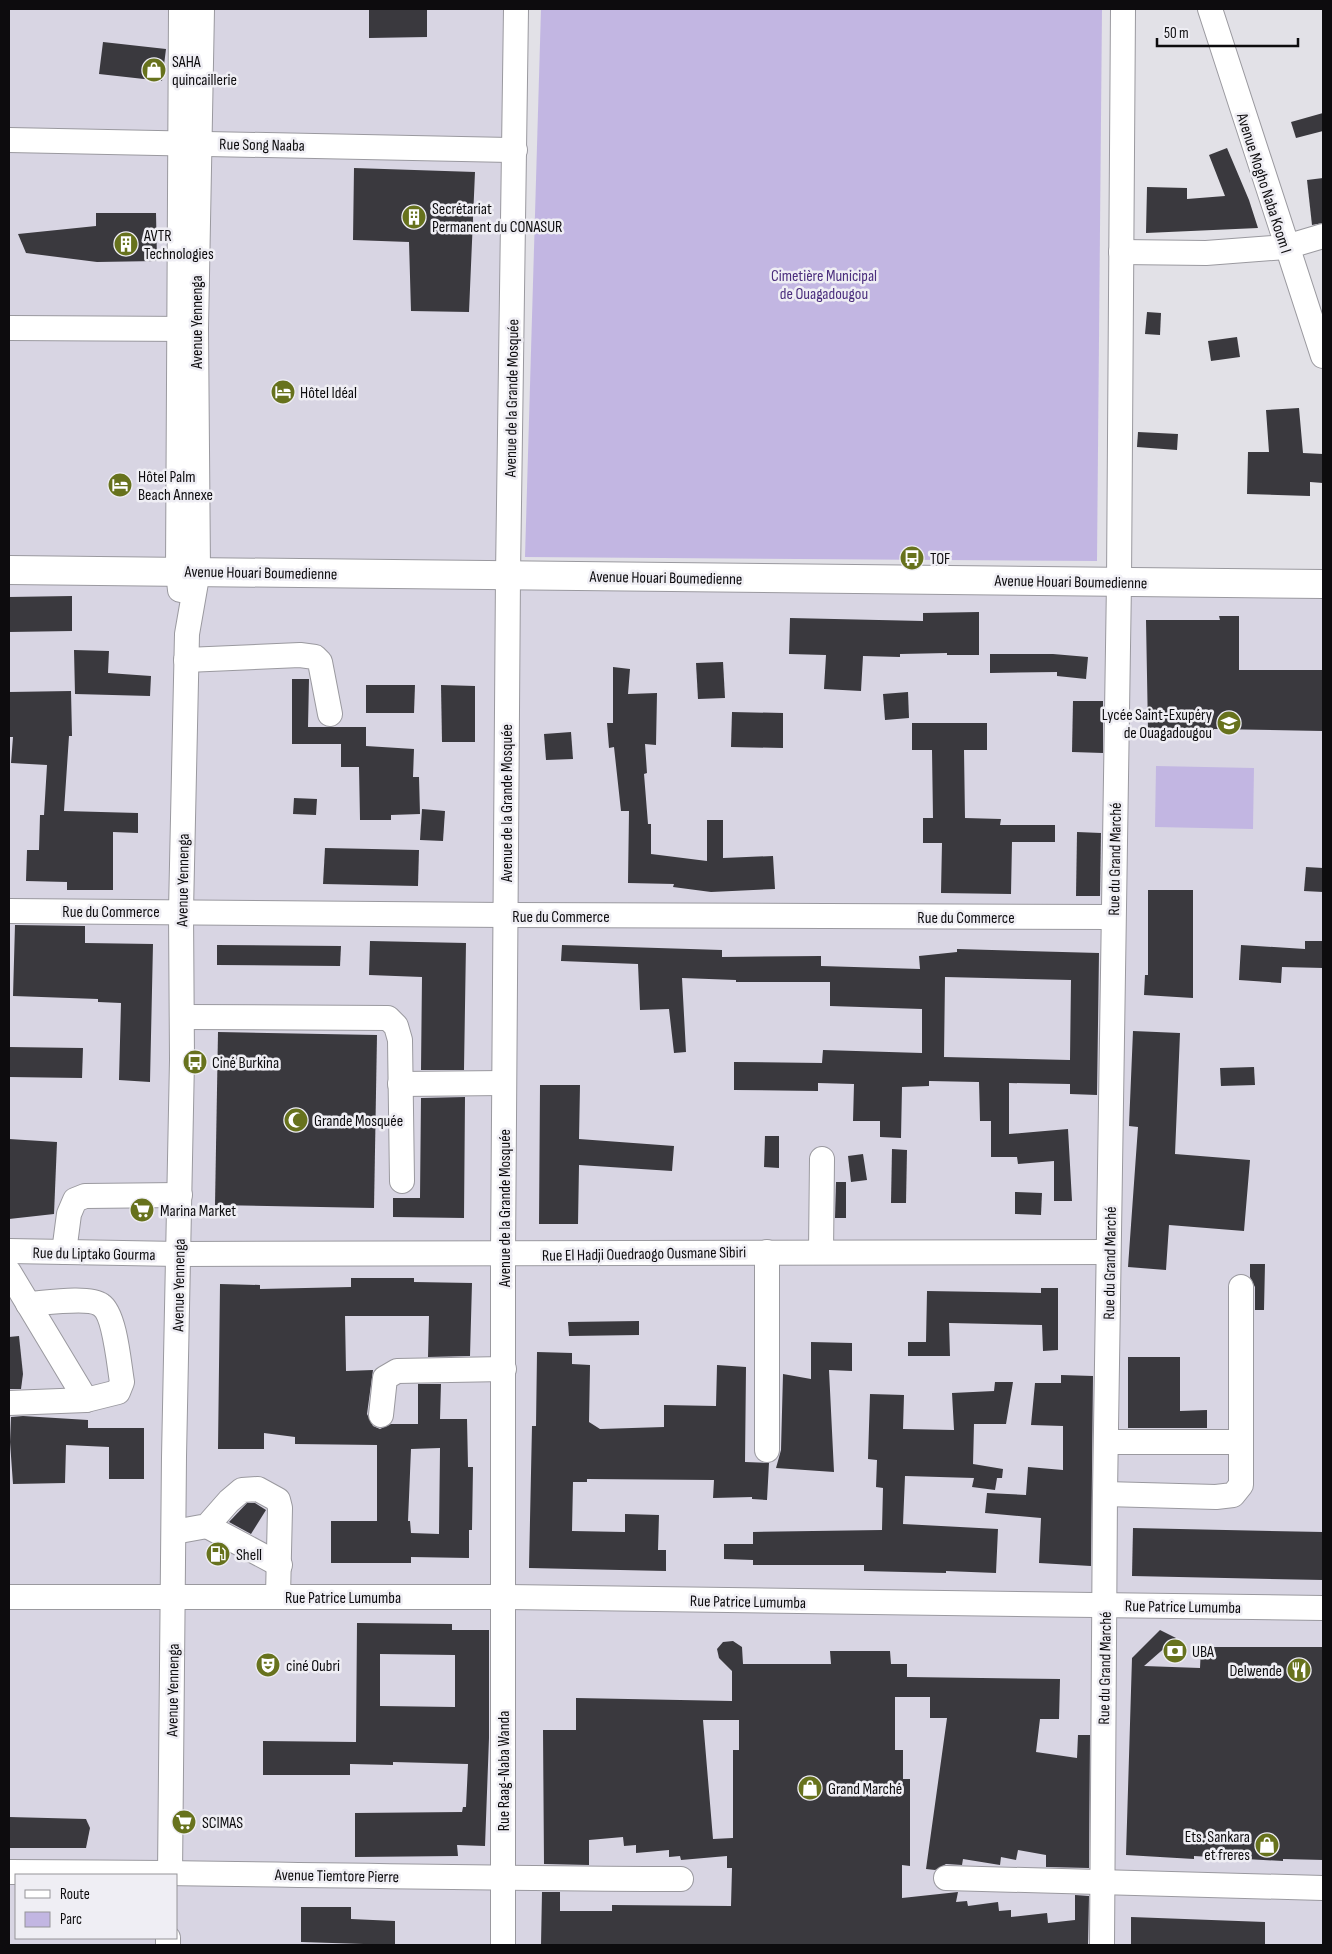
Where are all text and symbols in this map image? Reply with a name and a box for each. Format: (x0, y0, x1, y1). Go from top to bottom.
scale bar (1157, 15, 1298, 47)
text: 50 m (1164, 24, 1189, 43)
place label: SAHA quincaillerie (172, 53, 237, 90)
shop icon: SAHA quincaillerie (141, 57, 167, 83)
street label: Avenue Mogho Naba Koom I (1232, 110, 1295, 256)
street label: Rue Song Naaba (219, 135, 305, 156)
place label: Secrétariat Permanent du CONASUR (432, 200, 563, 237)
building icon: Secrétariat Permanent du CONASUR (401, 204, 427, 230)
place label: AVTR Technologies (143, 227, 214, 264)
building icon: AVTR Technologies (113, 231, 139, 257)
park label: Cimetière Municipal de Ouagadougou (771, 267, 877, 304)
street label: Avenue Yennenga (188, 275, 207, 370)
street label: Avenue de la Grande Mosquée (502, 319, 523, 478)
hotel icon: Hôtel Idéal (270, 379, 296, 405)
place label: Hôtel Idéal (300, 384, 357, 403)
place label: Hôtel Palm Beach Annexe (138, 468, 213, 505)
hotel icon: Hôtel Palm Beach Annexe (107, 472, 133, 498)
bus stop icon: TOF (899, 545, 925, 571)
place label: TOF (930, 550, 950, 569)
street label: Avenue Houari Boumedienne (183, 563, 338, 584)
street label: Avenue Houari Boumedienne (588, 568, 743, 589)
street label: Avenue Houari Boumedienne (993, 572, 1148, 593)
place label: Lycée Saint-Exupéry de Ouagadougou (1102, 706, 1212, 743)
school or university icon: Lycée Saint-Exupéry de Ouagadougou (1216, 710, 1242, 736)
street label: Avenue de la Grande Mosquée (498, 724, 517, 883)
street label: Rue du Grand Marché (1105, 802, 1126, 916)
street label: Avenue Yennenga (173, 833, 194, 928)
street label: Rue du Commerce (62, 903, 160, 922)
street label: Rue du Commerce (512, 908, 610, 927)
street label: Rue du Commerce (917, 909, 1015, 928)
bus stop icon: Ciné Burkina (182, 1049, 208, 1075)
place label: Ciné Burkina (212, 1054, 279, 1073)
mosque icon: Grande Mosquée (283, 1107, 309, 1133)
place label: Grande Mosquée (314, 1112, 403, 1131)
street label: Avenue de la Grande Mosquée (496, 1129, 515, 1288)
supermarket icon: Marina Market (129, 1197, 155, 1223)
place label: Marina Market (160, 1202, 236, 1221)
street label: Rue du Grand Marché (1100, 1206, 1121, 1320)
street label: Avenue Yennenga (169, 1238, 190, 1333)
street label: Rue El Hadji Ouedraogo Ousmane Sibiri (542, 1243, 746, 1266)
street label: Rue du Liptako Gourma (32, 1244, 156, 1265)
fuel station icon: Shell (205, 1541, 231, 1567)
place label: Shell (236, 1546, 262, 1565)
street label: Rue Patrice Lumumba (285, 1589, 401, 1608)
street label: Rue Patrice Lumumba (690, 1592, 806, 1613)
street label: Rue Patrice Lumumba (1125, 1597, 1241, 1618)
street label: Rue du Grand Marché (1095, 1611, 1116, 1725)
bank icon: UBA (1162, 1638, 1188, 1664)
street label: Avenue Yennenga (163, 1643, 184, 1738)
place label: UBA (1192, 1643, 1214, 1662)
theatre icon: ciné Oubri (255, 1652, 281, 1678)
place label: ciné Oubri (286, 1657, 340, 1676)
restaurant icon: Delwende (1286, 1657, 1312, 1683)
place label: Delwende (1229, 1662, 1282, 1681)
street label: Rue Raag-Naba Wanda (495, 1711, 514, 1831)
shop icon: Grand Marché (797, 1775, 823, 1801)
place label: Grand Marché (828, 1780, 902, 1799)
supermarket icon: SCIMAS (171, 1809, 197, 1835)
place label: SCIMAS (202, 1814, 243, 1833)
place label: Ets. Sankara et freres (1185, 1828, 1250, 1865)
shop icon: Ets. Sankara et freres (1254, 1832, 1280, 1858)
street label: Avenue Tiemtore Pierre (274, 1866, 399, 1887)
legend (15, 1874, 178, 1939)
text: Route (60, 1885, 90, 1904)
text: Parc (60, 1910, 82, 1929)

